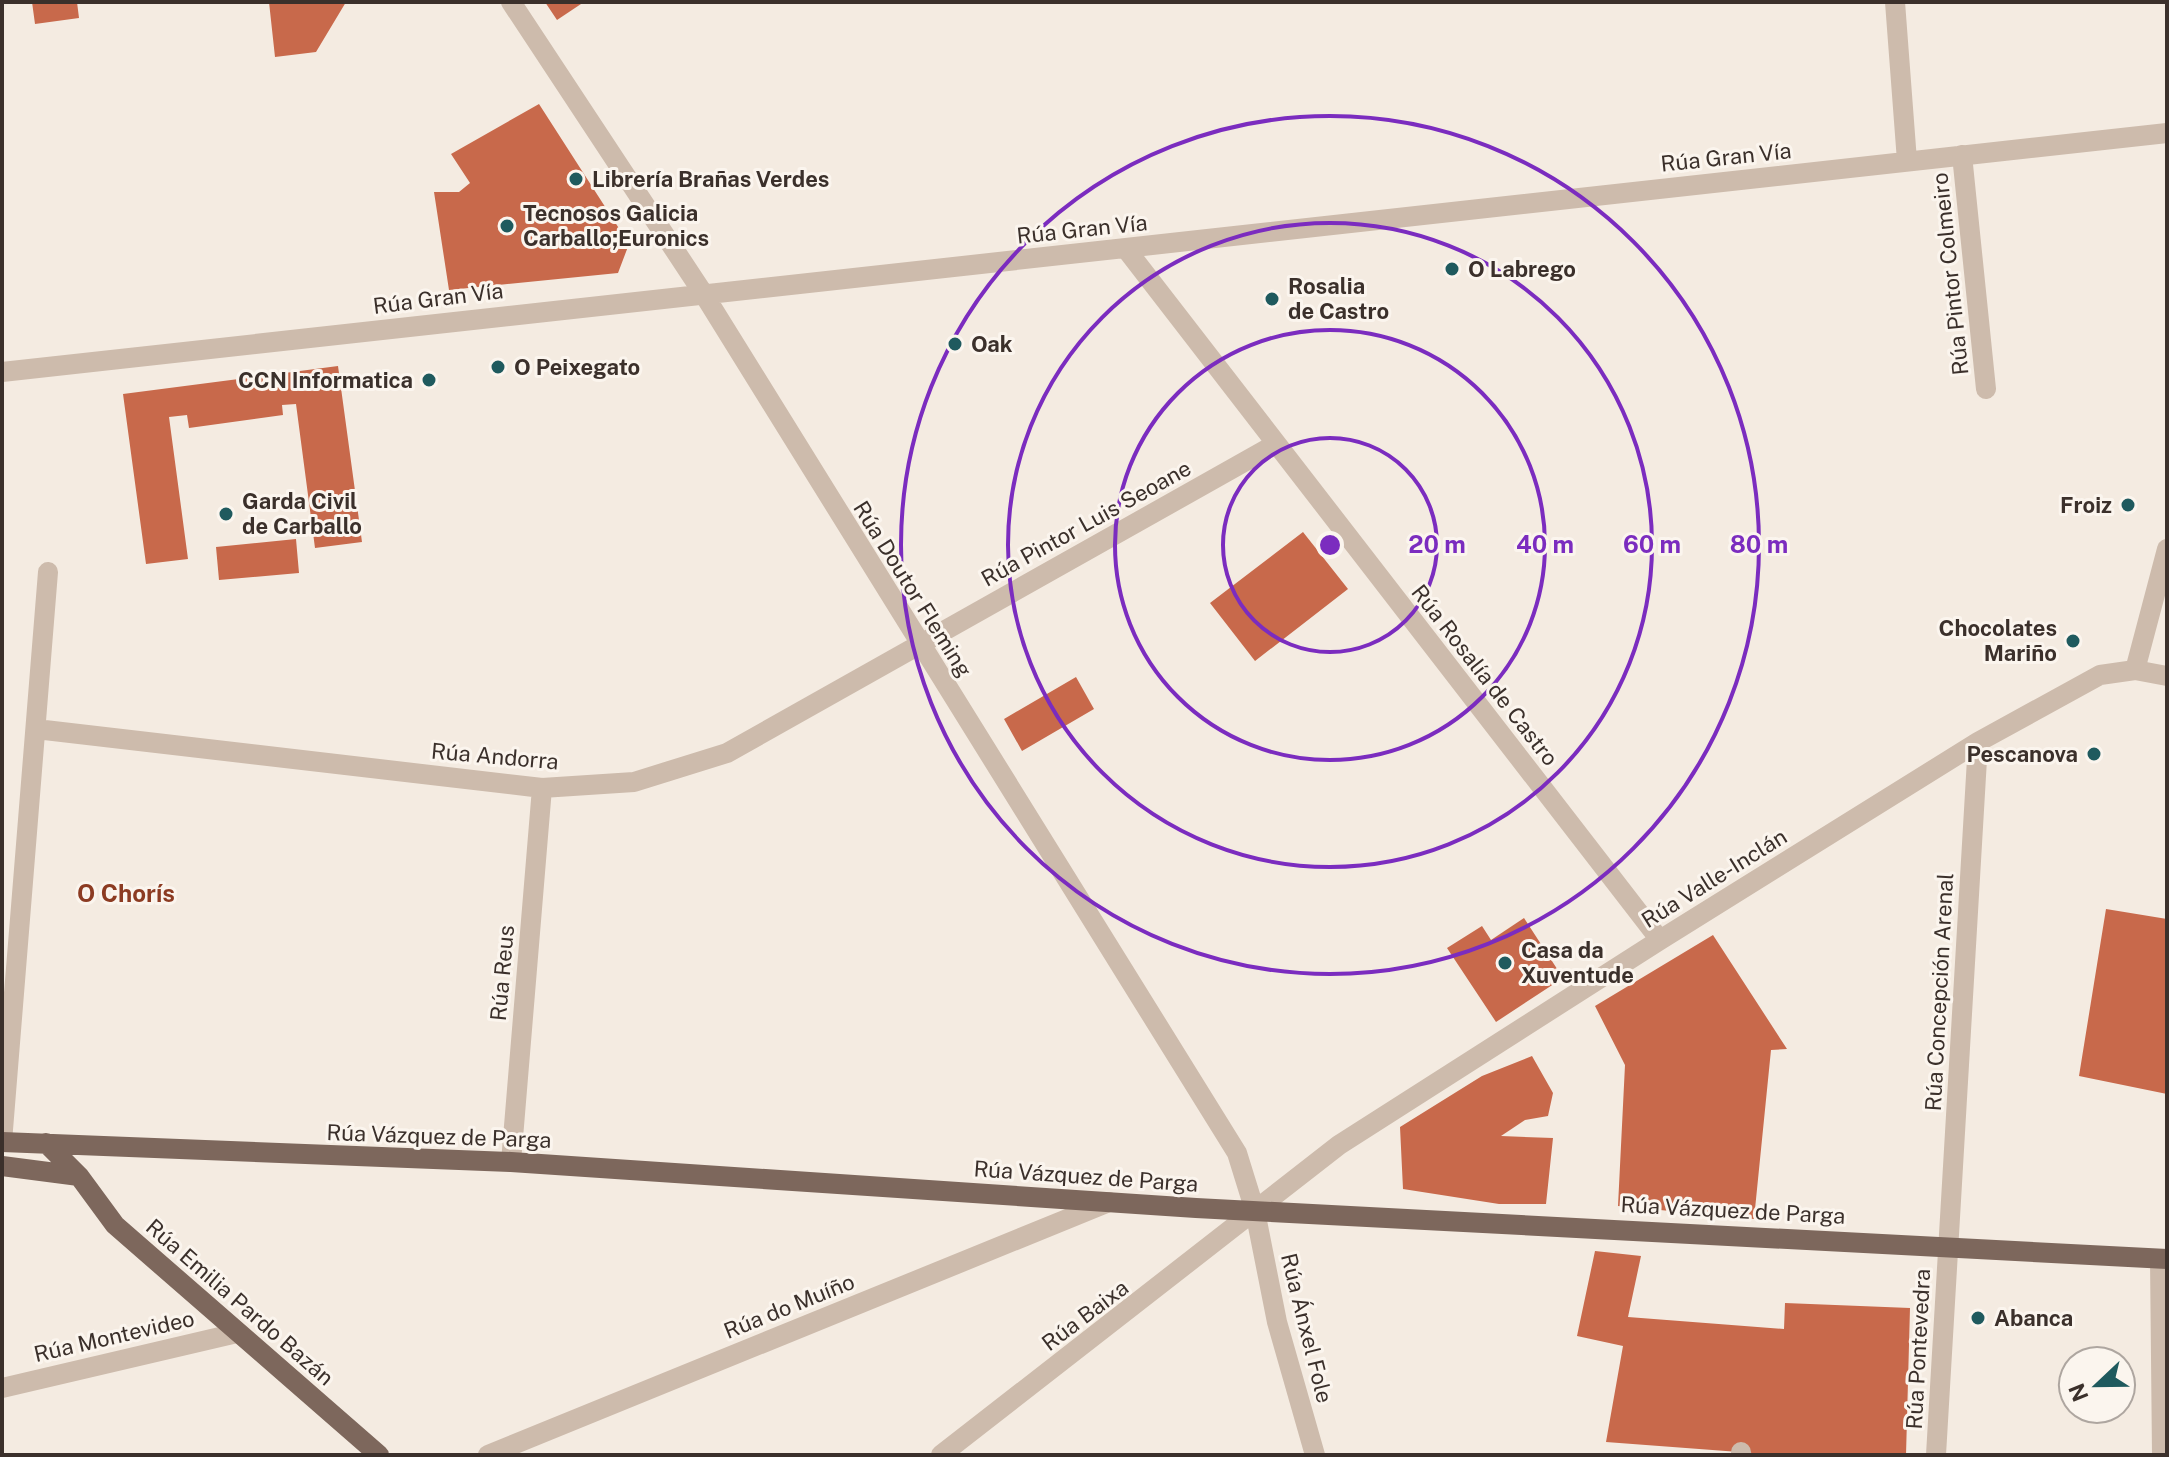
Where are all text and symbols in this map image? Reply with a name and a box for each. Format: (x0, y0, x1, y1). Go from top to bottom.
street label: Rúa Gran Vía (1659, 137, 1793, 177)
place label: Librería Brañas Verdes (592, 166, 829, 192)
marker: Librería Brañas Verdes (567, 170, 585, 188)
street label: Rúa Pintor Colmeiro (1926, 171, 1974, 377)
place label: Tecnosos Galicia Carballo;Euronics (523, 200, 709, 251)
street label: Rúa Gran Vía (1015, 209, 1149, 249)
marker: Tecnosos Galicia Carballo;Euronics (498, 217, 516, 235)
place label: O Labrego (1468, 256, 1576, 282)
marker: O Labrego (1443, 260, 1461, 278)
place label: Rosalia de Castro (1288, 273, 1389, 324)
street label: Rúa Gran Vía (371, 277, 505, 319)
marker: Rosalia de Castro (1263, 290, 1281, 308)
place label: Oak (971, 331, 1013, 357)
marker: Oak (946, 335, 964, 353)
place label: O Peixegato (514, 354, 640, 380)
marker: O Peixegato (489, 358, 507, 376)
place label: CCN Informatica (238, 367, 413, 393)
marker: CCN Informatica (420, 371, 438, 389)
street label: Rúa Pintor Luis Seoane (977, 454, 1195, 592)
place label: Garda Civil de Carballo (242, 488, 362, 539)
place label: Froiz (2060, 492, 2112, 518)
street label: Rúa Doutor Fleming (848, 496, 978, 682)
marker: Froiz (2119, 496, 2137, 514)
marker: Garda Civil de Carballo (217, 505, 235, 523)
text: 20 m (1408, 530, 1466, 558)
text: 40 m (1516, 530, 1574, 558)
text: 60 m (1623, 530, 1681, 558)
text: 80 m (1730, 530, 1788, 558)
centre of rings (1316, 531, 1344, 559)
street label: Rúa Rosalía de Castro (1406, 579, 1564, 771)
place label: Chocolates Mariño (1939, 615, 2057, 666)
marker: Chocolates Mariño (2064, 632, 2082, 650)
street label: Rúa Andorra (430, 737, 560, 775)
place label: Pescanova (1966, 741, 2078, 767)
marker: Pescanova (2085, 745, 2103, 763)
street label: Rúa Valle-Inclán (1637, 823, 1791, 933)
street label: Rúa Concepción Arenal (1920, 872, 1958, 1112)
district label: O Chorís (77, 879, 175, 907)
street label: Rúa Reus (485, 924, 519, 1022)
place label: Casa da Xuventude (1521, 937, 1634, 988)
marker: Casa da Xuventude (1496, 954, 1514, 972)
street label: Rúa Vázquez de Parga (326, 1119, 552, 1153)
street label: Rúa Vázquez de Parga (973, 1155, 1199, 1197)
street label: Rúa Vázquez de Parga (1620, 1191, 1846, 1229)
street label: Rúa Emilia Pardo Bazán (141, 1213, 339, 1391)
street label: Rúa Ánxel Fole (1276, 1250, 1338, 1406)
street label: Rúa do Muíño (720, 1268, 858, 1344)
street label: Rúa Pontevedra (1901, 1268, 1935, 1430)
street label: Rúa Baixa (1037, 1274, 1133, 1356)
street label: Rúa Montevideo (31, 1305, 197, 1367)
place label: Abanca (1994, 1305, 2073, 1331)
marker: Abanca (1969, 1309, 1987, 1327)
north arrow (2057, 1345, 2137, 1425)
text: N (2063, 1380, 2094, 1405)

